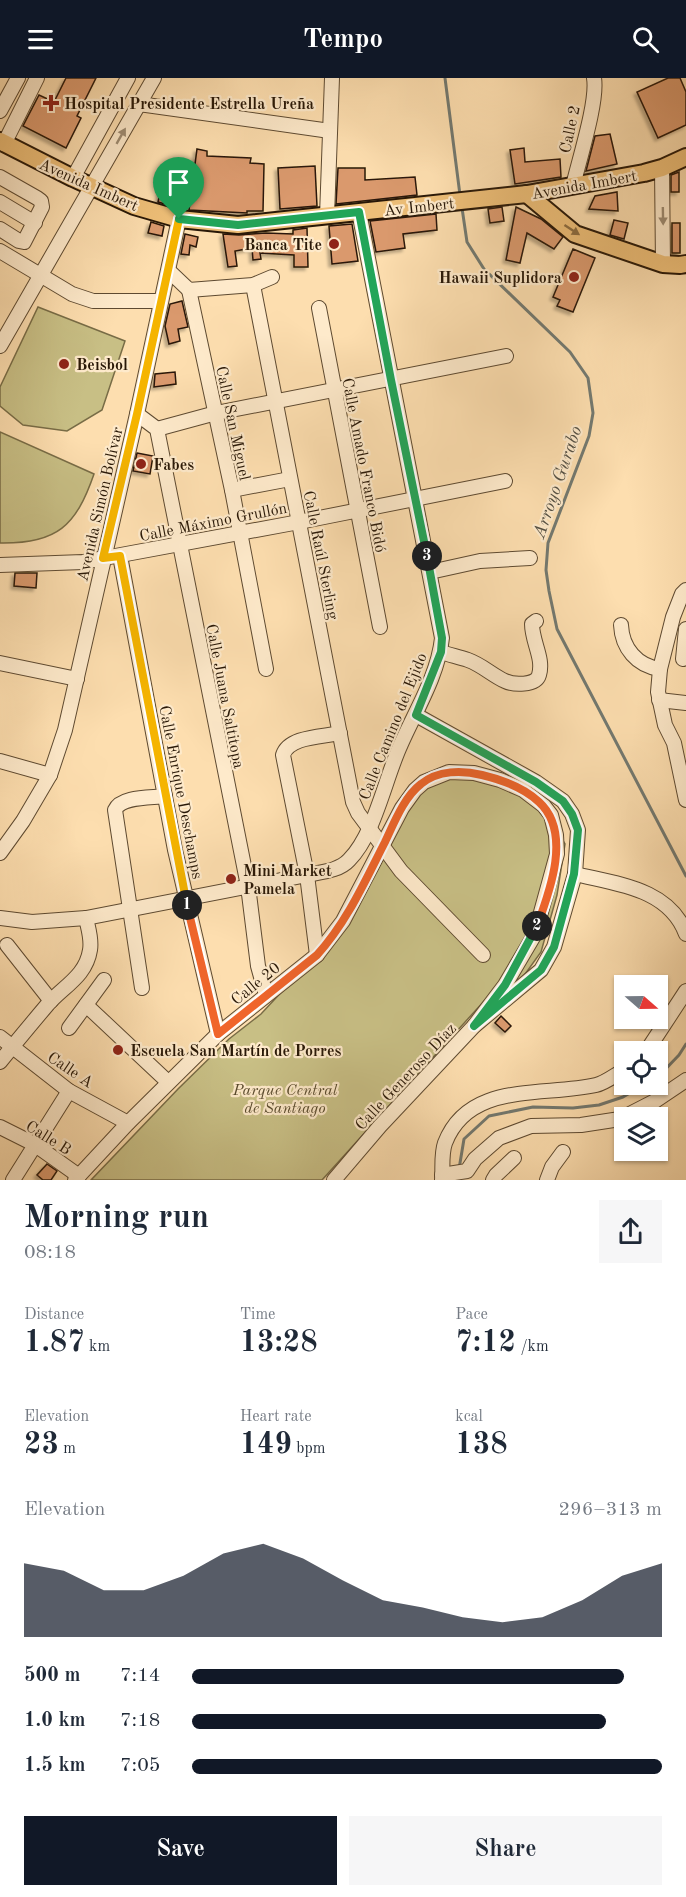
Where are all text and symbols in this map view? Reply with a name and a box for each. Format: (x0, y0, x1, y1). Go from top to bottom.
icon: menu (24, 23, 57, 56)
icon: search (629, 23, 662, 56)
text: Tempo (303, 26, 383, 53)
marker: Hospital Presidente Estrella Ureña (42, 94, 60, 112)
place label: Hospital Presidente Estrella Ureña (64, 97, 314, 113)
street label: Calle 2 (558, 104, 584, 155)
one-way arrow (115, 128, 126, 144)
street label: Avenida Imbert (36, 157, 141, 215)
pin (153, 157, 204, 219)
icon: arrive (162, 166, 195, 199)
street label: Avenida Imbert (530, 169, 639, 203)
street label: Av Imbert (383, 196, 456, 220)
one-way arrow (658, 206, 668, 225)
one-way arrow (564, 224, 580, 236)
marker: Banca Tite (327, 237, 341, 251)
place label: Banca Tite (244, 238, 322, 254)
marker: Hawaii Suplidora (567, 270, 581, 284)
place label: Hawaii Suplidora (438, 271, 562, 287)
marker: Beisbol (57, 357, 71, 371)
place label: Beisbol (76, 358, 128, 374)
street label: Calle San Miguel (212, 365, 252, 482)
street label: Calle Amado Franco Bidó (338, 377, 388, 554)
water label: Arroyo Gurabo (530, 424, 586, 542)
street label: Avenida Simón Bolívar (75, 425, 127, 583)
marker: Fabes (134, 457, 148, 471)
place label: Fabes (153, 458, 194, 474)
street label: Calle Raúl Sterling (300, 489, 340, 622)
street label: Calle Máximo Grullón (138, 501, 289, 545)
pin: 3 (412, 541, 442, 571)
text: 3 (422, 548, 432, 564)
street label: Calle Juana Saltitopa (202, 623, 246, 770)
street label: Calle Camino del Ejido (357, 651, 431, 803)
street label: Calle Enrique Deschamps (155, 704, 205, 881)
place label: Mini Market Pamela (243, 864, 332, 898)
marker: Mini Market Pamela (224, 872, 238, 886)
pin: 1 (172, 890, 202, 920)
text: 1 (182, 897, 192, 913)
pin: 2 (522, 911, 552, 941)
text: 2 (532, 918, 542, 934)
street label: Calle 20 (229, 960, 284, 1009)
north arrow (614, 975, 668, 1029)
map controls (614, 975, 668, 1161)
street label: Calle Generoso Díaz (353, 1021, 460, 1134)
button: locate (614, 1041, 668, 1095)
marker: Escuela San Martín de Porres (111, 1043, 125, 1057)
place label: Escuela San Martín de Porres (130, 1044, 342, 1060)
street label: Calle A (44, 1050, 96, 1092)
park label: Parque Central de Santiago (232, 1083, 338, 1117)
button: layers (614, 1107, 668, 1161)
street label: Calle B (22, 1119, 73, 1159)
button: share (599, 1200, 662, 1263)
text: Morning run (24, 1202, 209, 1235)
text: 08:18 (24, 1243, 76, 1263)
text: Distance (24, 1307, 84, 1323)
text: Time (240, 1307, 275, 1323)
text: Pace (455, 1307, 488, 1323)
text: 1.87 (24, 1328, 85, 1358)
text: 13:28 (240, 1328, 318, 1358)
text: 7:12 (455, 1328, 516, 1358)
text: km (85, 1339, 110, 1355)
text: /km (516, 1339, 549, 1355)
text: Elevation (24, 1409, 89, 1425)
text: Heart rate (240, 1409, 312, 1425)
text: kcal (455, 1409, 483, 1425)
text: 23 (24, 1430, 59, 1460)
text: 149 (240, 1430, 292, 1460)
text: 138 (455, 1430, 508, 1460)
text: m (59, 1441, 76, 1457)
text: bpm (292, 1441, 326, 1457)
text: Elevation (24, 1500, 105, 1520)
text: 296–313 m (559, 1500, 662, 1520)
text: 500 m (24, 1666, 80, 1686)
text: 7:14 (120, 1666, 160, 1686)
text: 1.0 km (24, 1711, 86, 1731)
text: 7:18 (120, 1711, 160, 1731)
text: 1.5 km (24, 1756, 86, 1776)
text: 7:05 (120, 1756, 160, 1776)
button: Save (24, 1816, 337, 1885)
button: Share (349, 1816, 662, 1885)

